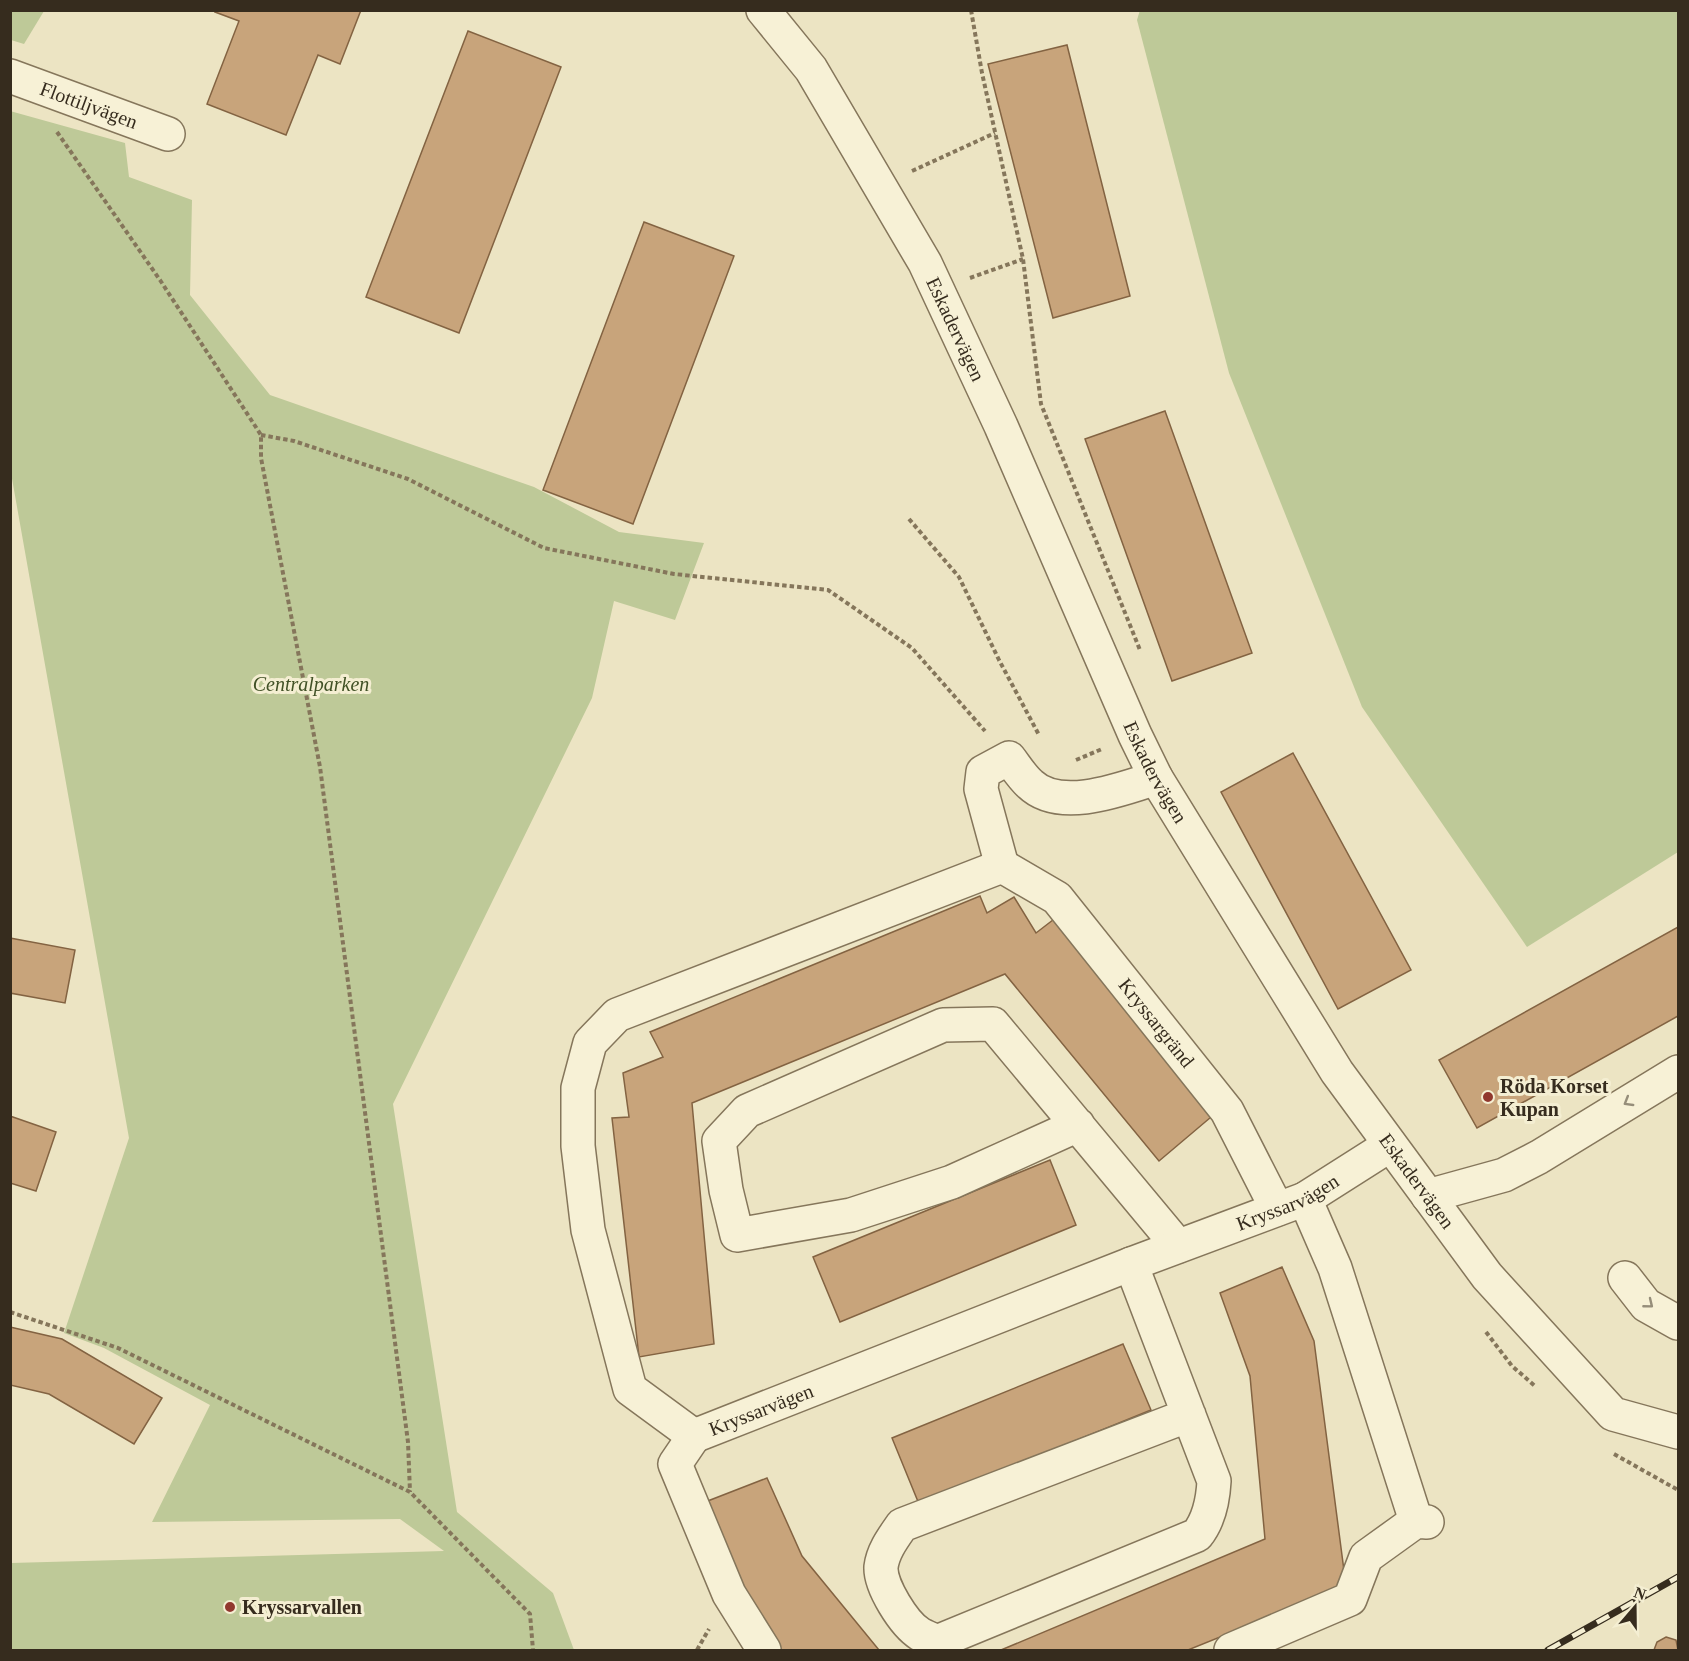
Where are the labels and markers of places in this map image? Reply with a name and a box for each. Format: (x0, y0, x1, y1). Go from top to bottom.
place label: Röda Korset Kupan (1500, 1075, 1609, 1121)
marker: Röda Korset Kupan (1481, 1090, 1495, 1104)
place label: Kryssarvallen (242, 1596, 362, 1619)
marker: Kryssarvallen (223, 1600, 237, 1614)

